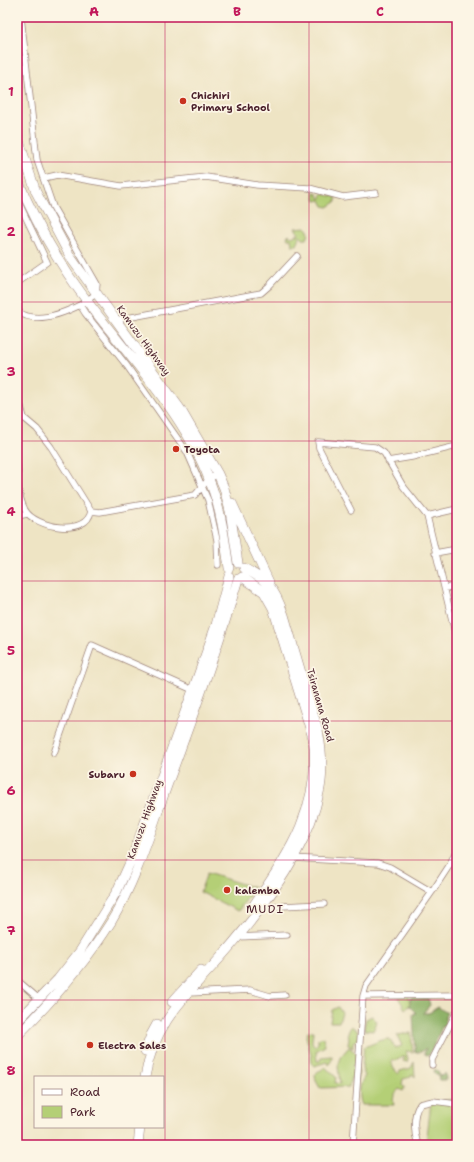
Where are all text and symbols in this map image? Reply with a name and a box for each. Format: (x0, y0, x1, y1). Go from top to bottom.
text: A (89, 3, 99, 20)
text: B (233, 3, 241, 20)
text: C (376, 3, 384, 20)
text: 1 (8, 83, 14, 100)
place label: Chichiri Primary School (191, 89, 271, 114)
marker: Chichiri Primary School (178, 96, 188, 106)
text: 2 (6, 223, 16, 240)
street label: Kamuzu Highway (114, 303, 174, 378)
text: 3 (6, 363, 16, 380)
place label: Toyota (184, 443, 220, 456)
marker: Toyota (171, 444, 181, 454)
text: 4 (6, 503, 16, 520)
text: 5 (7, 642, 15, 659)
street label: Tsiranana Road (304, 667, 337, 744)
place label: Subaru (89, 768, 125, 781)
marker: Subaru (128, 769, 138, 779)
street label: Kamuzu Highway (124, 777, 165, 861)
text: 6 (6, 782, 16, 799)
place label: kalemba (235, 884, 280, 897)
marker: kalemba (222, 885, 232, 895)
district label: MUDI (246, 901, 284, 917)
text: 7 (6, 922, 16, 939)
place label: Electra Sales (98, 1039, 166, 1052)
marker: Electra Sales (85, 1040, 95, 1050)
text: 8 (6, 1062, 16, 1079)
legend (34, 1076, 164, 1128)
text: Road (70, 1084, 101, 1100)
text: Park (70, 1104, 96, 1120)

